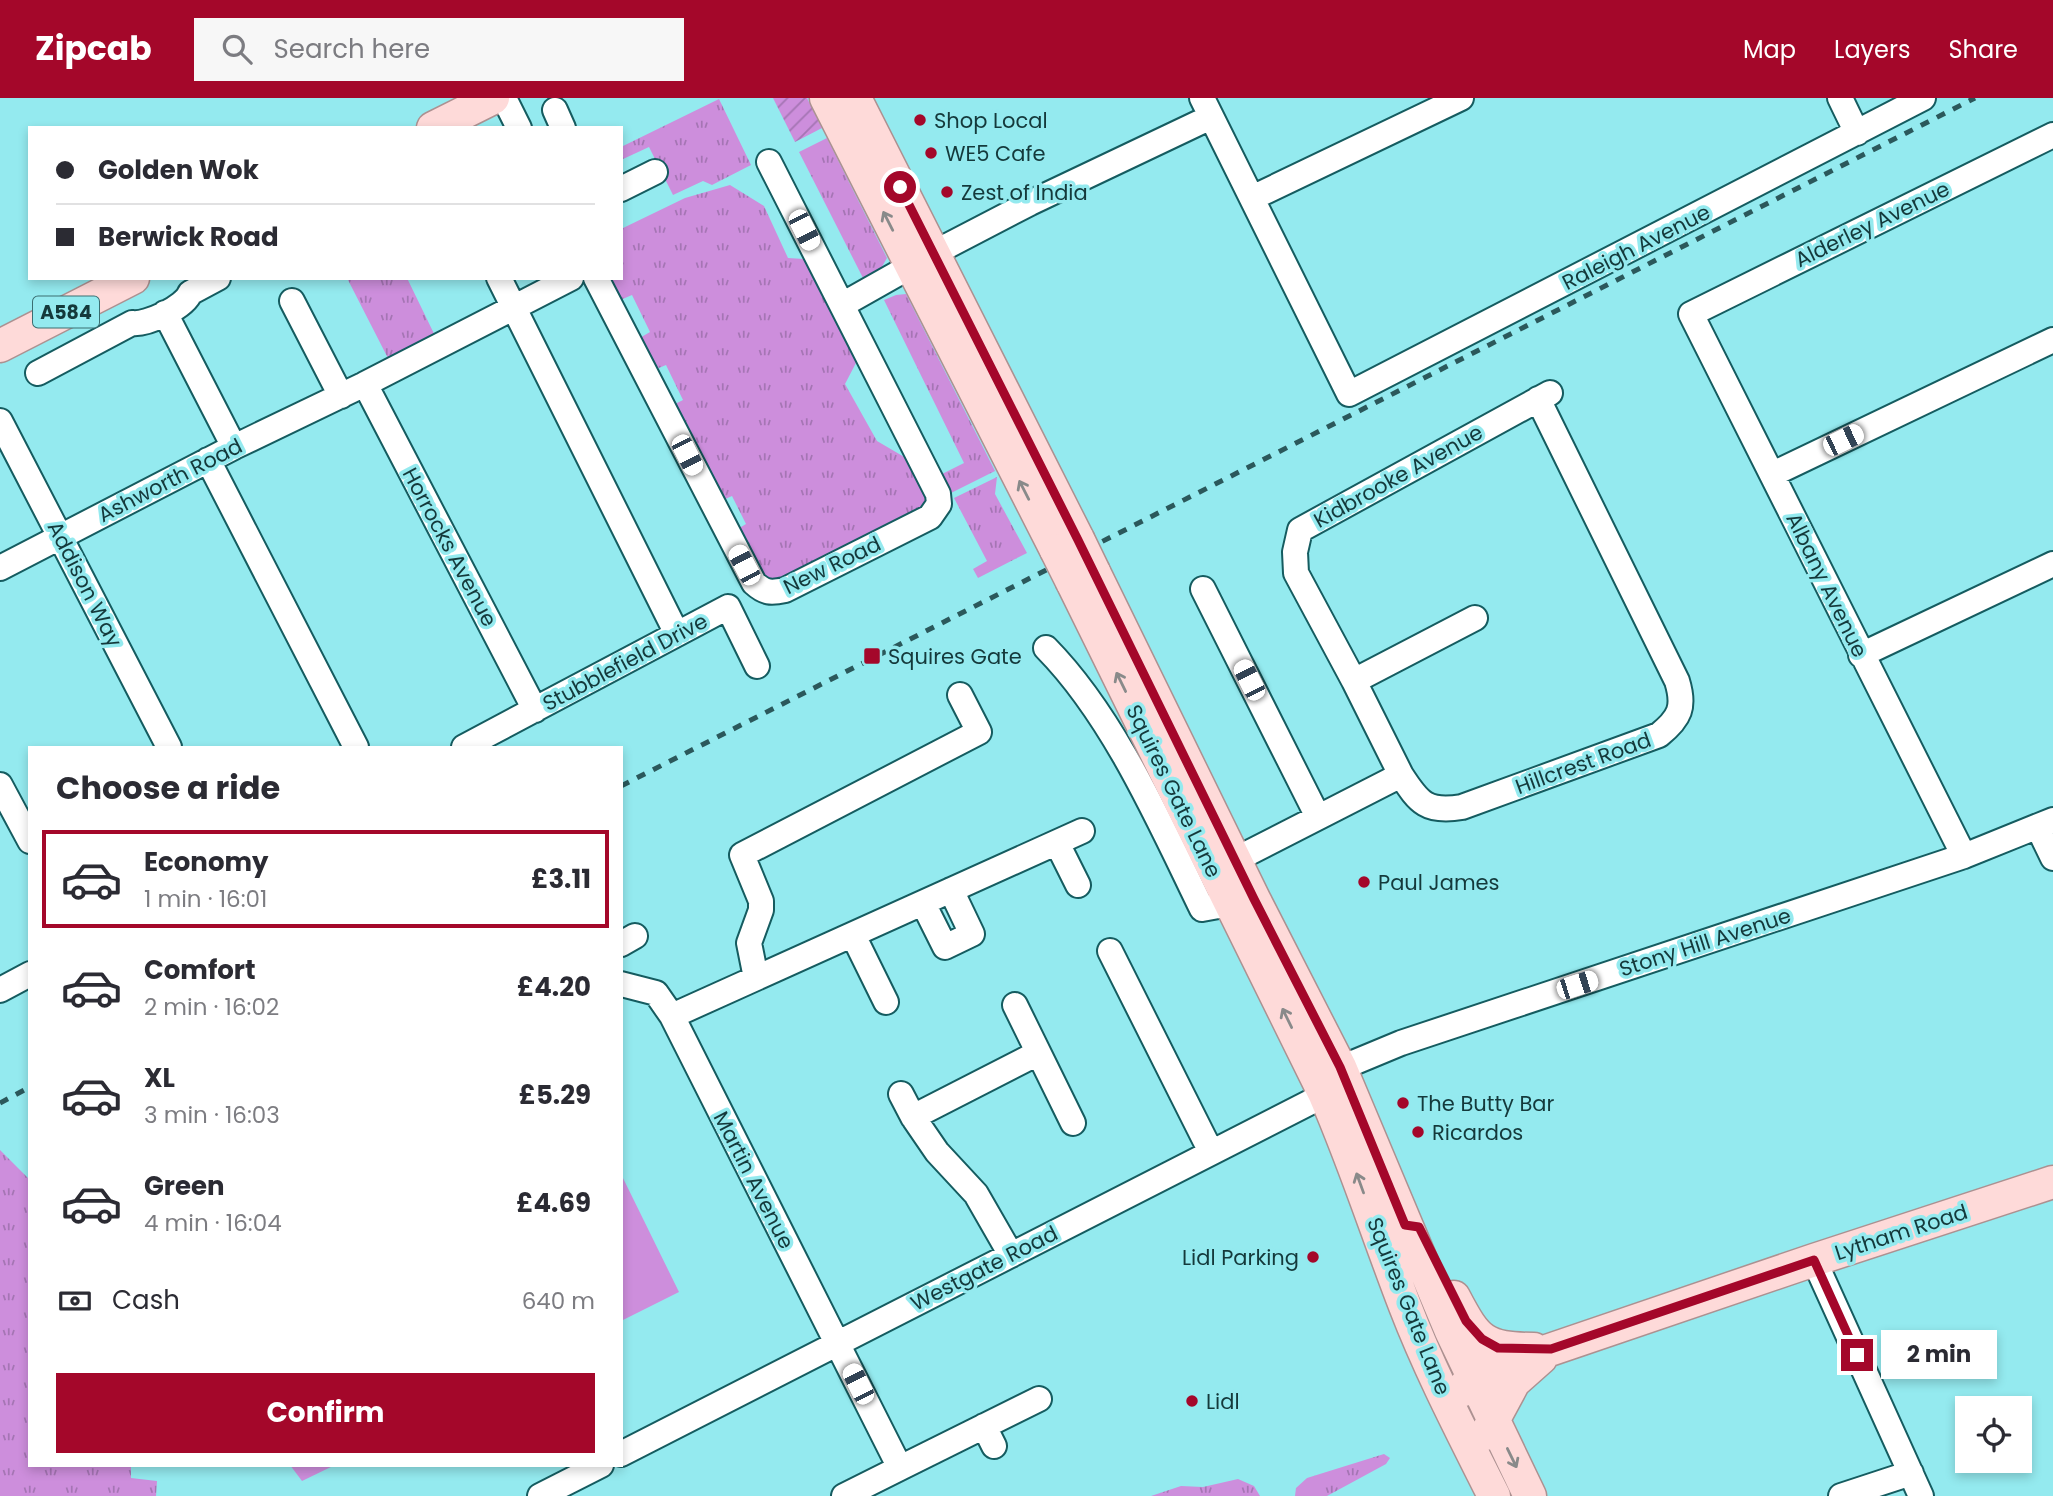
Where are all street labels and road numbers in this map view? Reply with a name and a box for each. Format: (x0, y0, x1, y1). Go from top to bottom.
street label: Alderley Avenue (1790, 174, 1954, 274)
street label: Raleigh Avenue (1557, 197, 1715, 297)
road number: A584 (33, 296, 99, 328)
street label: Kidbrooke Avenue (1308, 417, 1488, 535)
street label: Ashworth Road (93, 431, 247, 529)
street label: Horrocks Avenue (396, 462, 504, 632)
street label: Albany Avenue (1779, 508, 1875, 662)
street label: Addison Way (41, 516, 129, 652)
street label: New Road (778, 529, 886, 601)
street label: Stubblefield Drive (538, 606, 712, 718)
street label: Squires Gate Lane (1120, 700, 1228, 882)
street label: Hillcrest Road (1511, 725, 1655, 801)
street label: Stony Hill Avenue (1616, 901, 1794, 983)
street label: Martin Avenue (707, 1106, 801, 1254)
street label: Lytham Road (1831, 1197, 1971, 1267)
street label: Squires Gate Lane (1360, 1213, 1458, 1399)
street label: Westgate Road (906, 1218, 1062, 1318)

